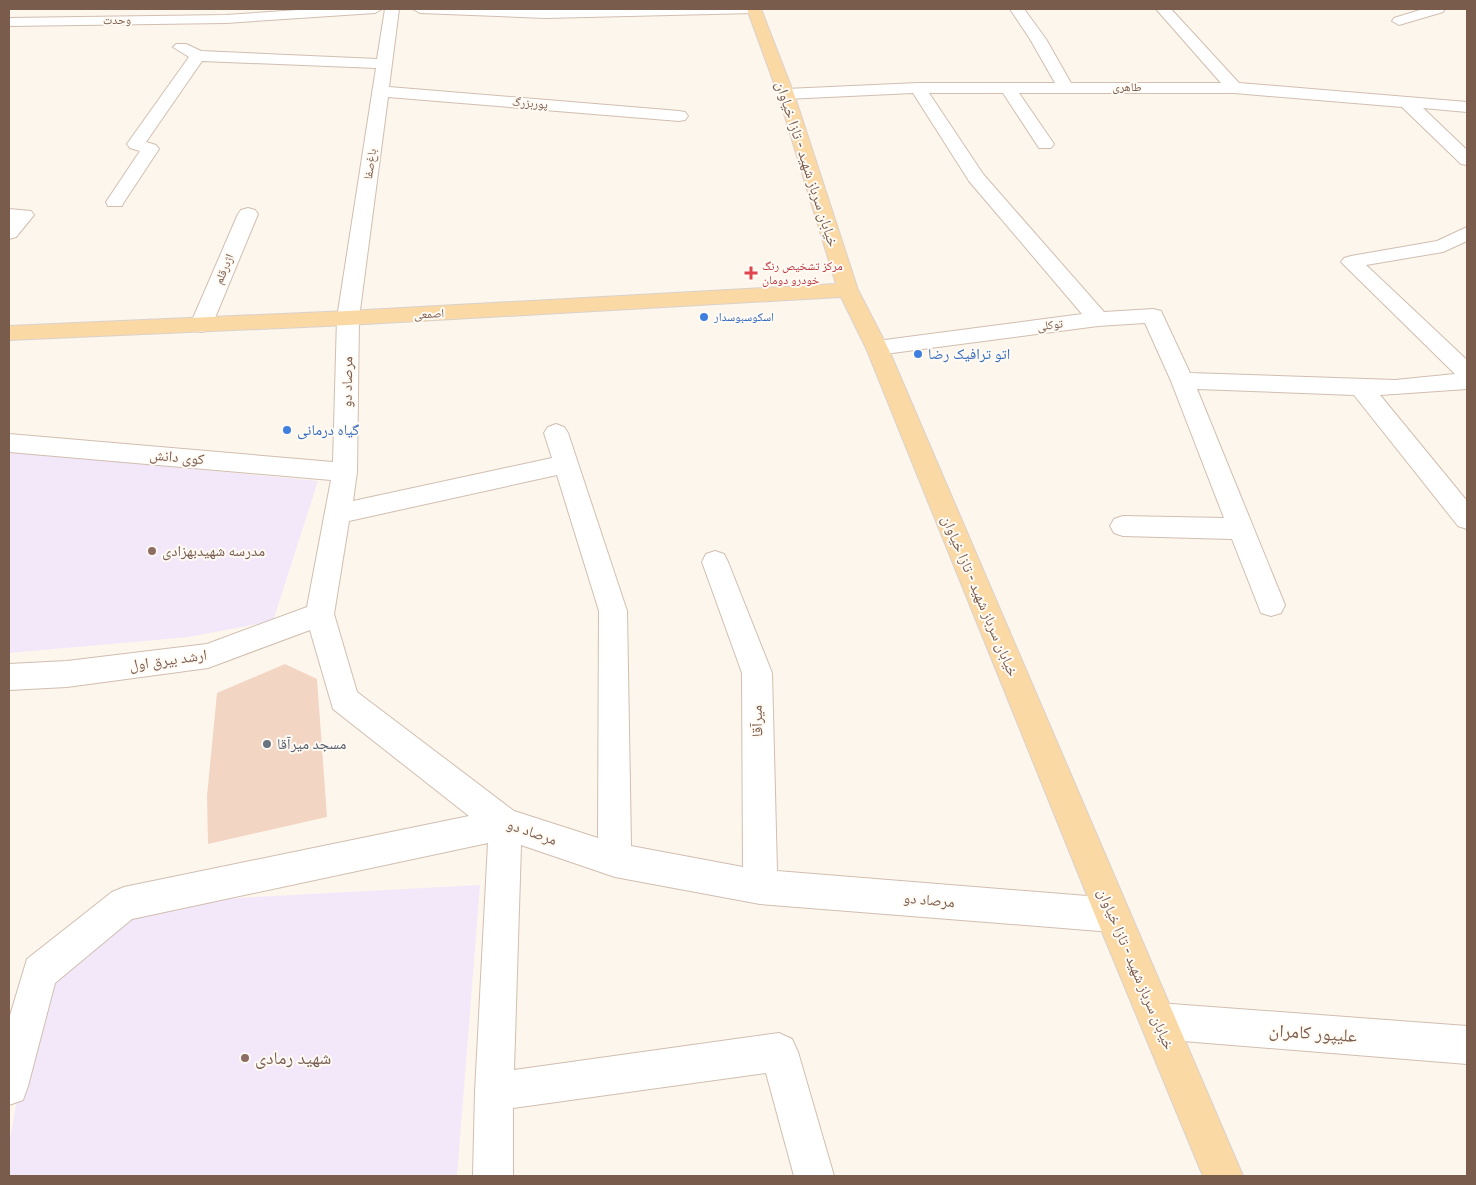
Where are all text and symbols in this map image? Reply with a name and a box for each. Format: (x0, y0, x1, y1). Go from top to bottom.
street label: وحدت (103, 12, 131, 27)
street label: خیابان سرباز شهید - تازا خیاوان (771, 79, 843, 250)
street label: طاهری (1112, 79, 1142, 94)
street label: پوربزرگ (512, 93, 549, 112)
street label: باغ‌صفا (360, 148, 380, 180)
street label: اژدرقلم (211, 251, 238, 287)
place label: مرکز تشخیص رنگ خودرو دومان (762, 258, 843, 287)
marker: مرکز تشخیص رنگ خودرو دومان (744, 266, 758, 280)
street label: اصمعی (413, 305, 445, 322)
place label: اسکوسبوسدار (713, 309, 774, 324)
marker: اسکوسبوسدار (698, 311, 710, 323)
street label: توکلی (1036, 315, 1064, 334)
place label: اتو ترافیک رضا (928, 344, 1010, 363)
marker: اتو ترافیک رضا (912, 348, 924, 360)
street label: مرصاد دو (337, 356, 356, 408)
place label: گیاه درمانی (297, 420, 360, 440)
marker: گیاه درمانی (281, 424, 293, 436)
street label: کوی دانش (149, 445, 205, 469)
street label: خیابان سرباز شهید - تازا خیاوان (937, 512, 1023, 680)
place label: مدرسه شهیدبهزادی (162, 541, 265, 561)
marker: مدرسه شهیدبهزادی (146, 545, 158, 557)
street label: ارشد بیرق اول (128, 645, 208, 675)
street label: میرآقا (747, 705, 766, 737)
place label: مسجد میرآقا (277, 734, 347, 753)
marker: مسجد میرآقا (261, 738, 273, 750)
street label: مرصاد دو (505, 814, 560, 849)
street label: خیابان سرباز شهید - تازا خیاوان (1093, 885, 1179, 1053)
street label: مرصاد دو (903, 888, 956, 911)
street label: علیپور کامران (1268, 1018, 1358, 1047)
place label: شهید رمادی (255, 1046, 331, 1069)
marker: شهید رمادی (239, 1052, 251, 1064)

